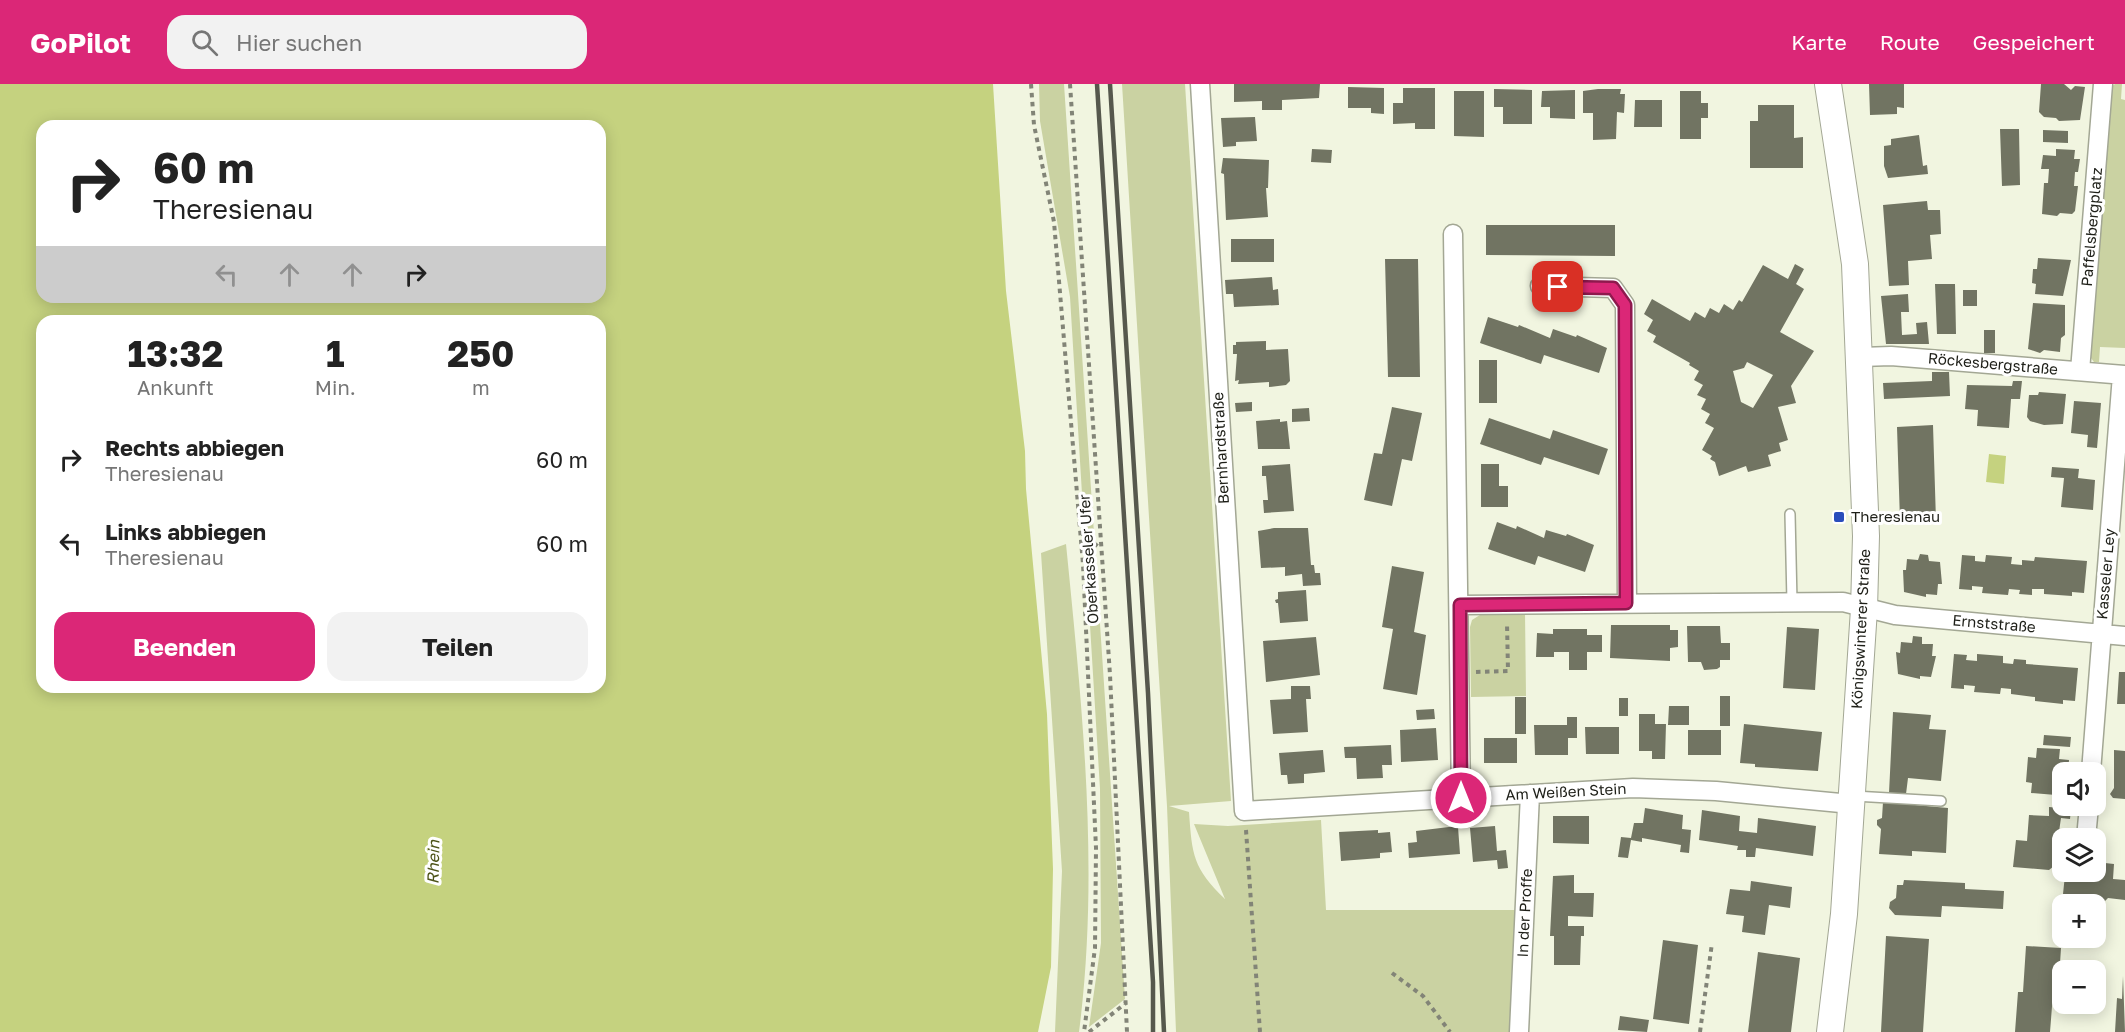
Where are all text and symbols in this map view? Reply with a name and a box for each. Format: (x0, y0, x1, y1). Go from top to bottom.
search box (167, 15, 587, 69)
text: GoPilot (30, 26, 131, 59)
icon: search (188, 26, 221, 59)
text: Hier suchen (236, 29, 362, 56)
text: Karte (1791, 29, 1847, 55)
text: Route (1880, 29, 1940, 55)
text: Gespeichert (1973, 29, 2095, 55)
text: 60 m (153, 142, 254, 192)
icon: right (54, 144, 132, 222)
street label: Paffelsbergplatz (2077, 166, 2105, 287)
text: Theresienau (153, 193, 313, 225)
icon: left (210, 258, 243, 291)
icon: ahead (273, 258, 306, 291)
icon: ahead (336, 258, 369, 291)
icon: right (399, 258, 432, 291)
pin (1532, 261, 1583, 312)
icon: arrive (1541, 270, 1574, 303)
text: 13:32 (127, 332, 223, 375)
text: 1 (326, 332, 345, 375)
text: 250 (447, 332, 515, 375)
street label: Röckesbergstraße (1927, 348, 2059, 378)
text: Ankunft (137, 375, 214, 399)
text: Min. (315, 375, 356, 399)
text: m (472, 375, 490, 399)
street label: Bernhardstraße (1208, 391, 1232, 504)
text: Rechts abbiegen (105, 434, 284, 461)
icon: right (54, 443, 87, 476)
text: 60 m (536, 446, 588, 473)
text: Theresienau (105, 461, 224, 485)
street label: Oberkasseler Ufer (1074, 493, 1102, 625)
place label: Theresienau (1851, 507, 1940, 525)
marker: Theresienau (1832, 510, 1846, 524)
text: Links abbiegen (105, 518, 266, 545)
icon: left (54, 527, 87, 560)
street label: Kasseler Ley (2092, 527, 2118, 620)
text: 60 m (536, 530, 588, 557)
text: Theresienau (105, 545, 224, 569)
street label: Königswinterer Straße (1847, 548, 1873, 709)
street label: Ernststraße (1952, 610, 2037, 636)
button: Beenden (54, 612, 315, 681)
button: Teilen (327, 612, 588, 681)
map controls (2052, 762, 2106, 1014)
button: sound (2052, 762, 2106, 816)
position arrow (1429, 766, 1493, 830)
street label: Am Weißen Stein (1505, 779, 1627, 803)
button: layers (2052, 828, 2106, 882)
water label: Rhein (423, 839, 443, 884)
street label: In der Proffe (1513, 868, 1535, 958)
button: + (2052, 894, 2106, 948)
button: − (2052, 960, 2106, 1014)

